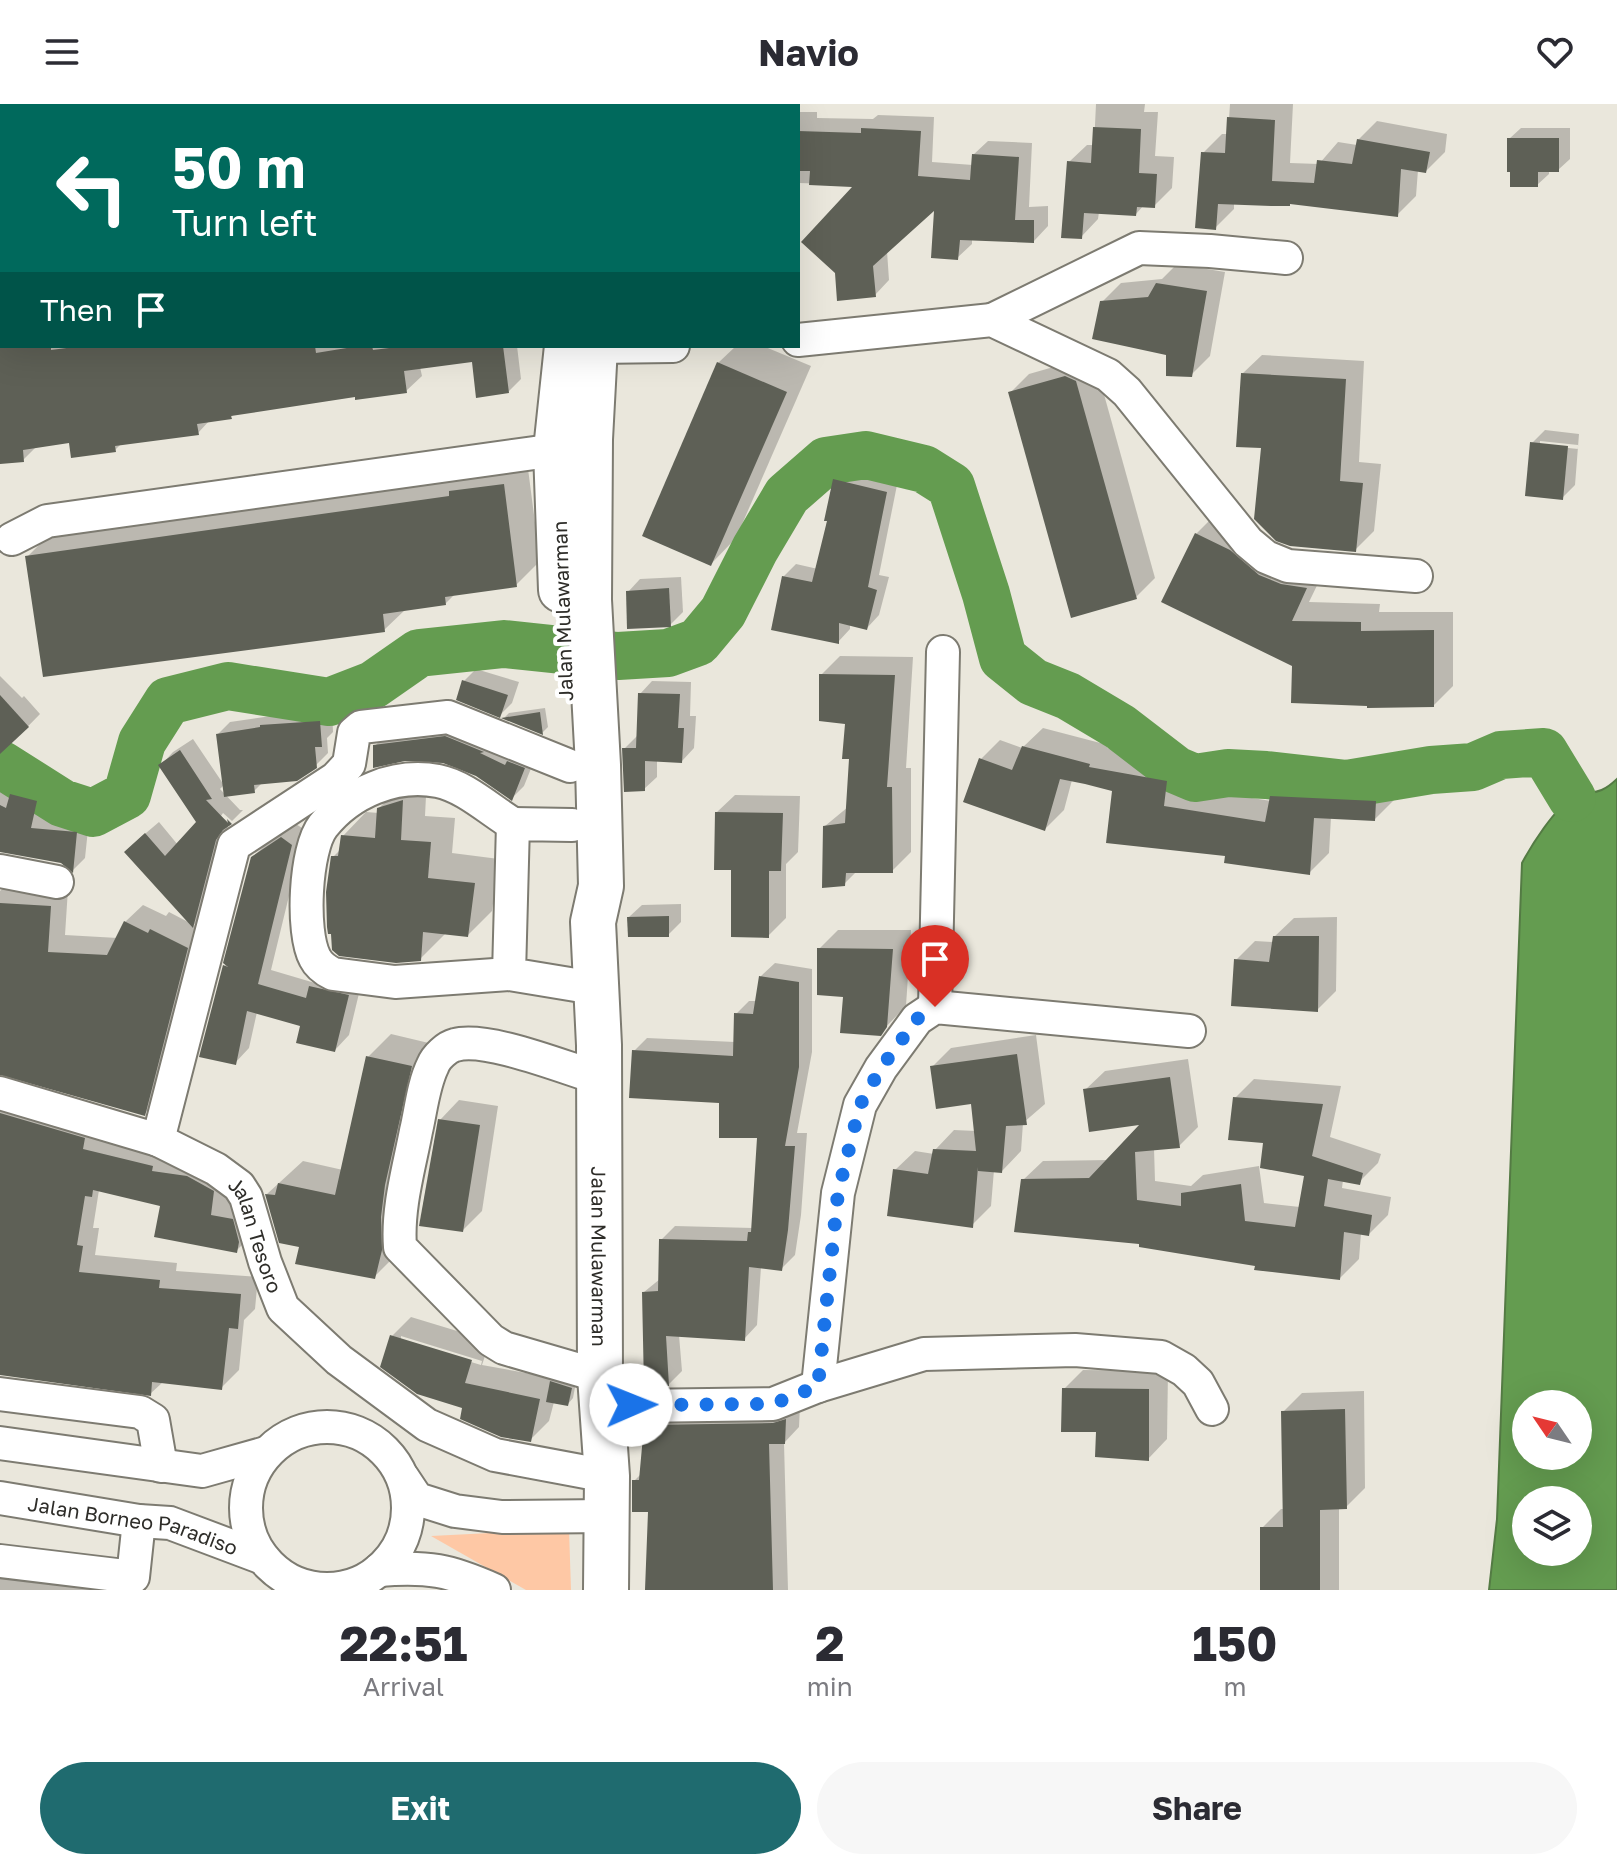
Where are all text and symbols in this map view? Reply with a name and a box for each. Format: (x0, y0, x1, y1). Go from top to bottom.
icon: menu (40, 30, 84, 74)
icon: heart (1533, 30, 1577, 74)
text: Navio (758, 31, 859, 74)
text: 50 m (172, 133, 306, 200)
icon: left (40, 136, 144, 240)
text: Turn left (172, 201, 318, 244)
icon: arrive (129, 288, 173, 332)
text: Then (40, 292, 113, 328)
street label: Jalan Mulawarman (547, 520, 577, 702)
pin (901, 925, 969, 1007)
icon: arrive (913, 937, 957, 981)
street label: Jalan Mulawarman (587, 1166, 612, 1347)
street label: Jalan Tesoro (224, 1171, 288, 1296)
position arrow (589, 1363, 673, 1447)
north arrow (1512, 1390, 1592, 1470)
map controls (1512, 1390, 1592, 1566)
button: layers (1512, 1486, 1592, 1566)
street label: Jalan Borneo Paradiso (26, 1491, 241, 1559)
text: 22:51 (339, 1614, 467, 1672)
text: 2 (815, 1614, 844, 1672)
text: 150 (1192, 1614, 1278, 1672)
text: Arrival (363, 1671, 444, 1702)
text: min (807, 1671, 853, 1702)
text: m (1223, 1671, 1246, 1702)
button: Exit (40, 1762, 801, 1854)
button: Share (817, 1762, 1577, 1854)

